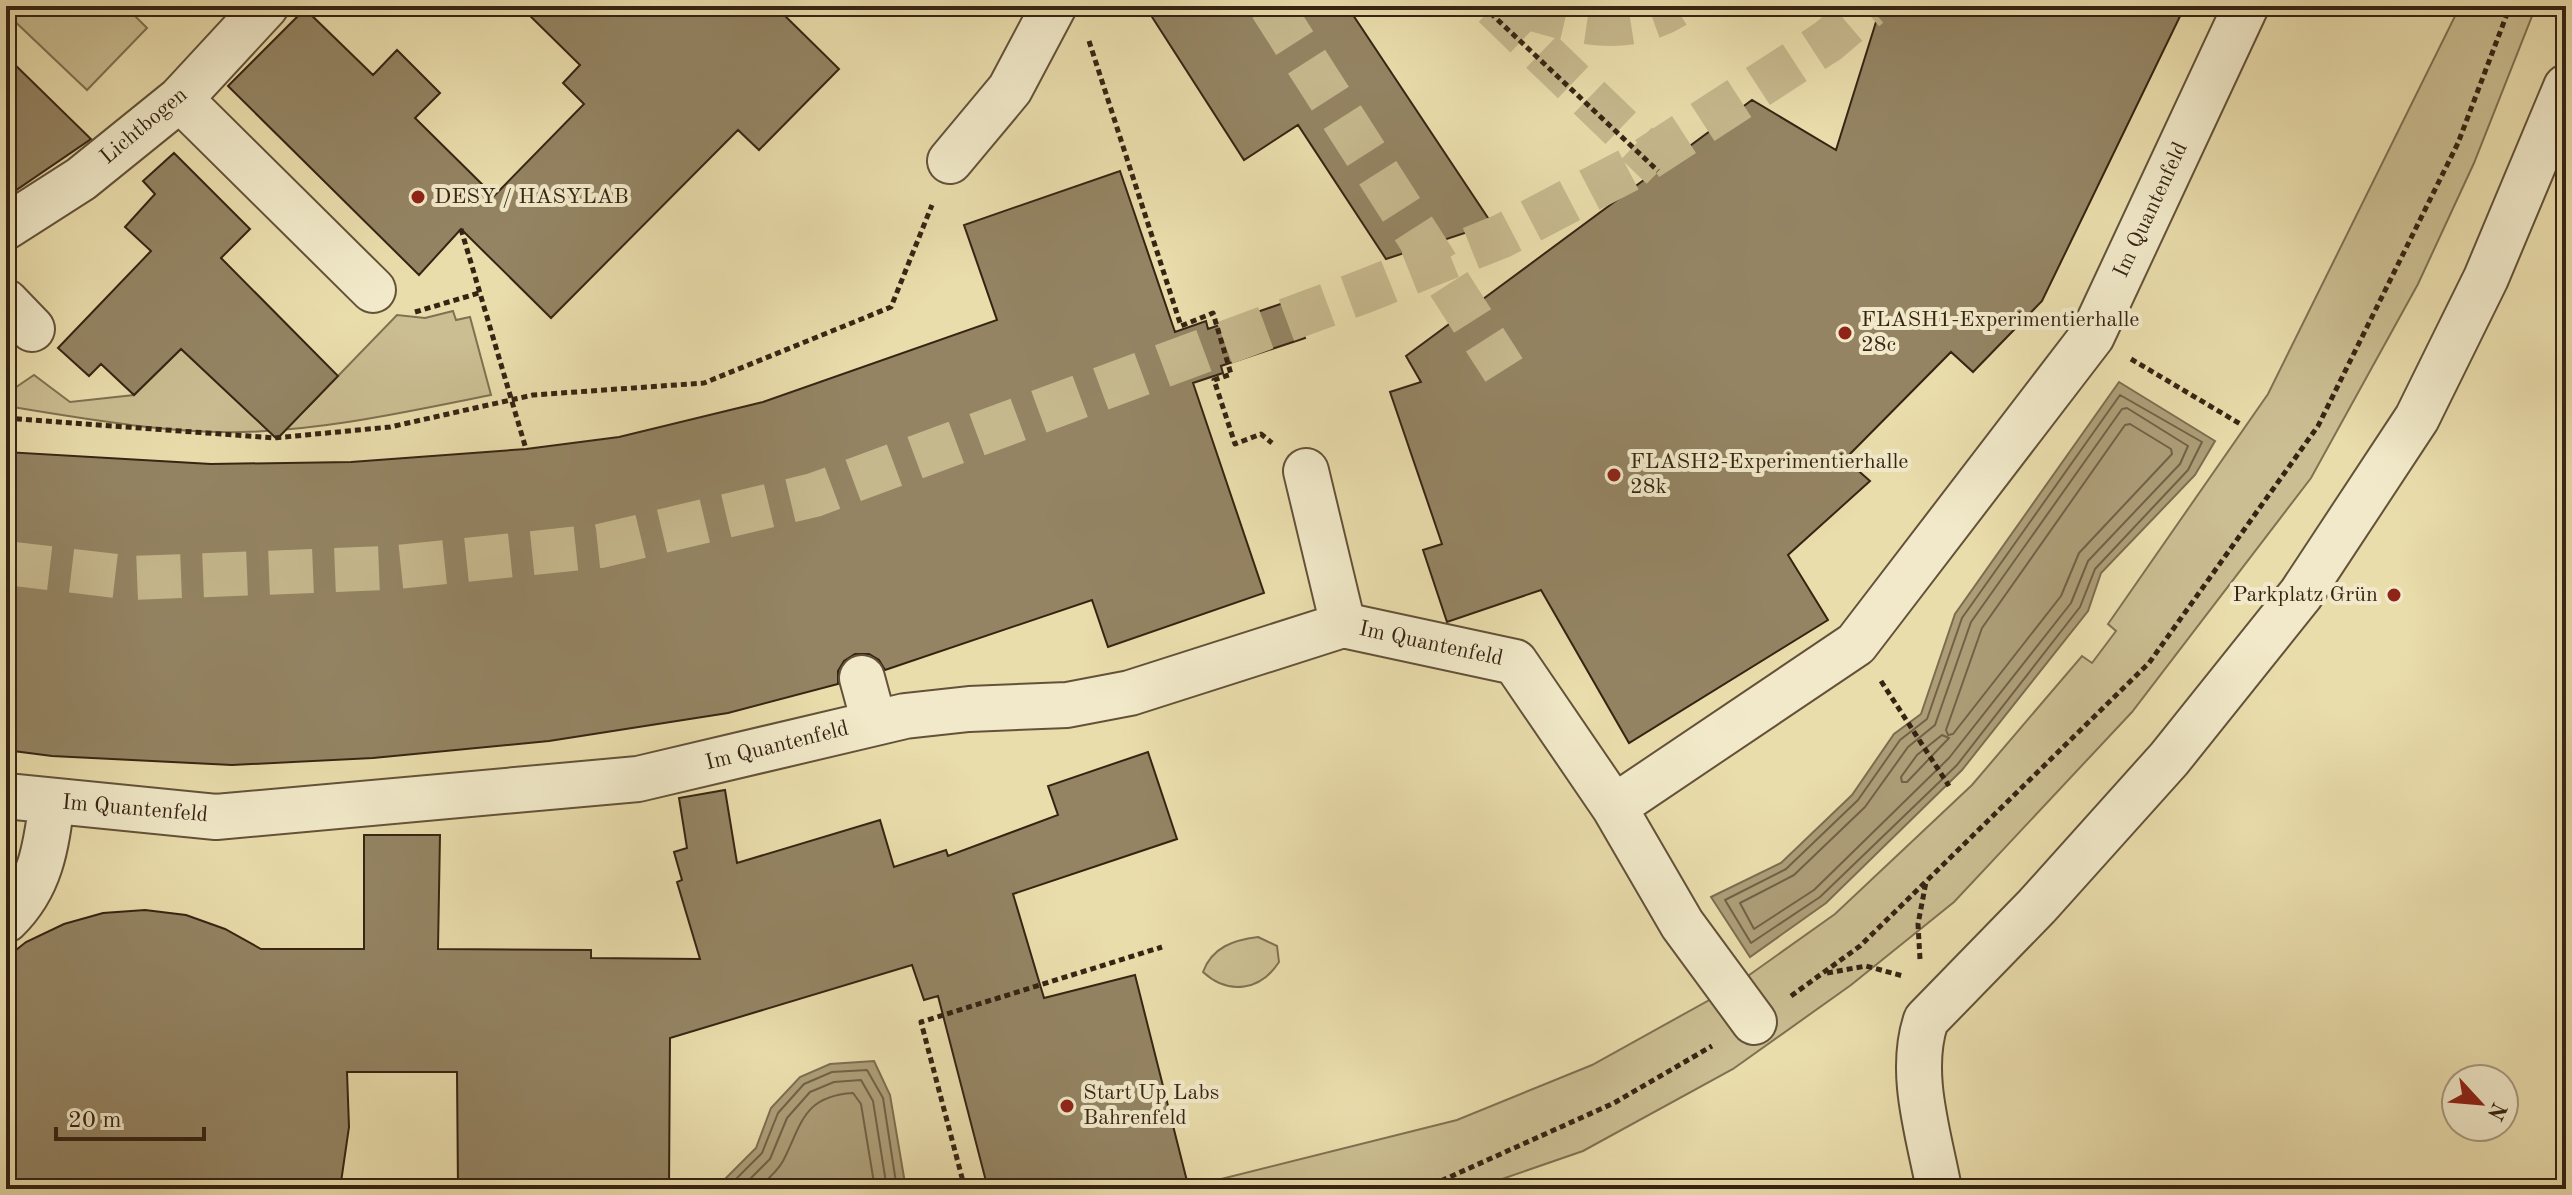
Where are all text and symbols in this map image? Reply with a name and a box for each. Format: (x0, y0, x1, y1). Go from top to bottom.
street label: Lichtbogen (96, 83, 192, 168)
street label: Im Quantenfeld (2110, 139, 2192, 281)
place label: DESY / HASYLAB (434, 186, 629, 208)
marker: DESY / HASYLAB (409, 188, 427, 206)
place label: FLASH1-Experimentierhalle 28c (1861, 309, 2139, 356)
marker: FLASH1-Experimentierhalle 28c (1836, 324, 1854, 342)
place label: FLASH2-Experimentierhalle 28k (1630, 451, 1908, 498)
marker: FLASH2-Experimentierhalle 28k (1605, 466, 1623, 484)
place label: Parkplatz Grün (2232, 584, 2378, 606)
marker: Parkplatz Grün (2385, 586, 2403, 604)
street label: Im Quantenfeld (1357, 618, 1505, 670)
street label: Im Quantenfeld (703, 718, 851, 774)
street label: Im Quantenfeld (61, 792, 209, 826)
north arrow (2440, 1063, 2520, 1143)
place label: Start Up Labs Bahrenfeld (1083, 1082, 1219, 1129)
scale bar (56, 1091, 204, 1141)
marker: Start Up Labs Bahrenfeld (1058, 1097, 1076, 1115)
text: N (2483, 1099, 2510, 1123)
text: 20 m (68, 1109, 122, 1133)

